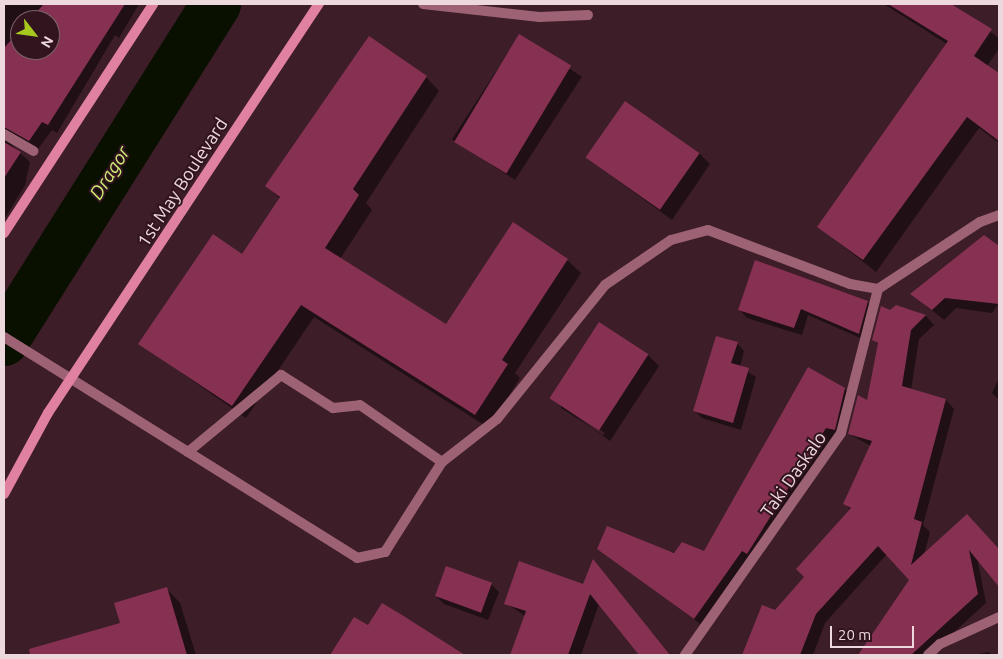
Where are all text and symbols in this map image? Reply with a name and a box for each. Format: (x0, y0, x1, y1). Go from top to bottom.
north arrow (10, 10, 60, 60)
text: N (38, 33, 57, 51)
street label: 1st May Boulevard (132, 114, 232, 250)
water label: Dragor (85, 142, 135, 204)
street label: Taki Daskalo (756, 427, 830, 521)
scale bar (833, 616, 917, 648)
text: 20 m (838, 626, 871, 643)

